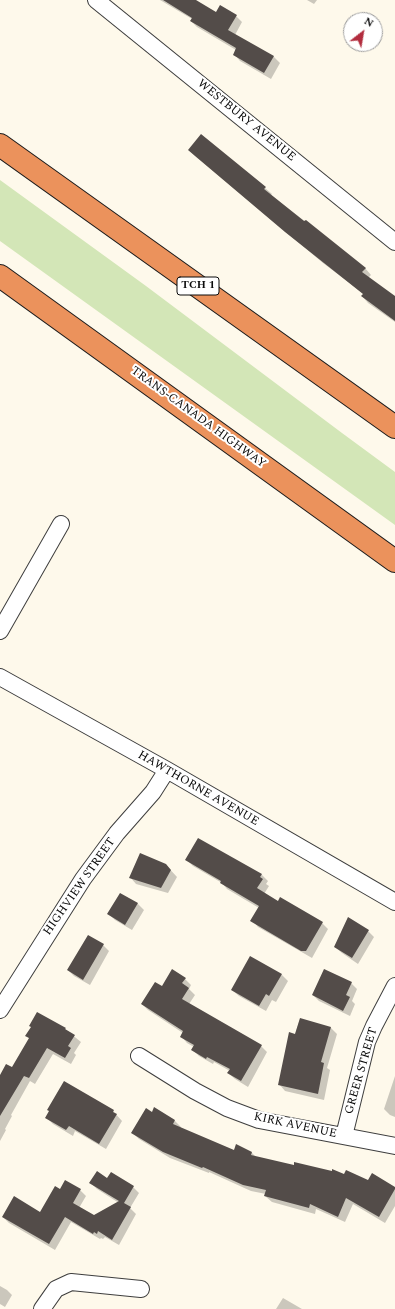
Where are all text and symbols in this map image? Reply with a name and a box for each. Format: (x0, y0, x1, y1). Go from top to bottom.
north arrow (343, 12, 383, 52)
text: N (361, 13, 377, 32)
street label: WESTBURY AVENUE (194, 77, 298, 165)
road number: TCH 1 (177, 277, 219, 295)
street label: TRANS-CANADA HIGHWAY (128, 364, 268, 472)
street label: HAWTHORNE AVENUE (135, 748, 261, 830)
street label: HIGHVIEW STREET (41, 836, 119, 938)
street label: GREER STREET (343, 1026, 381, 1116)
street label: KIRK AVENUE (252, 1110, 338, 1142)

